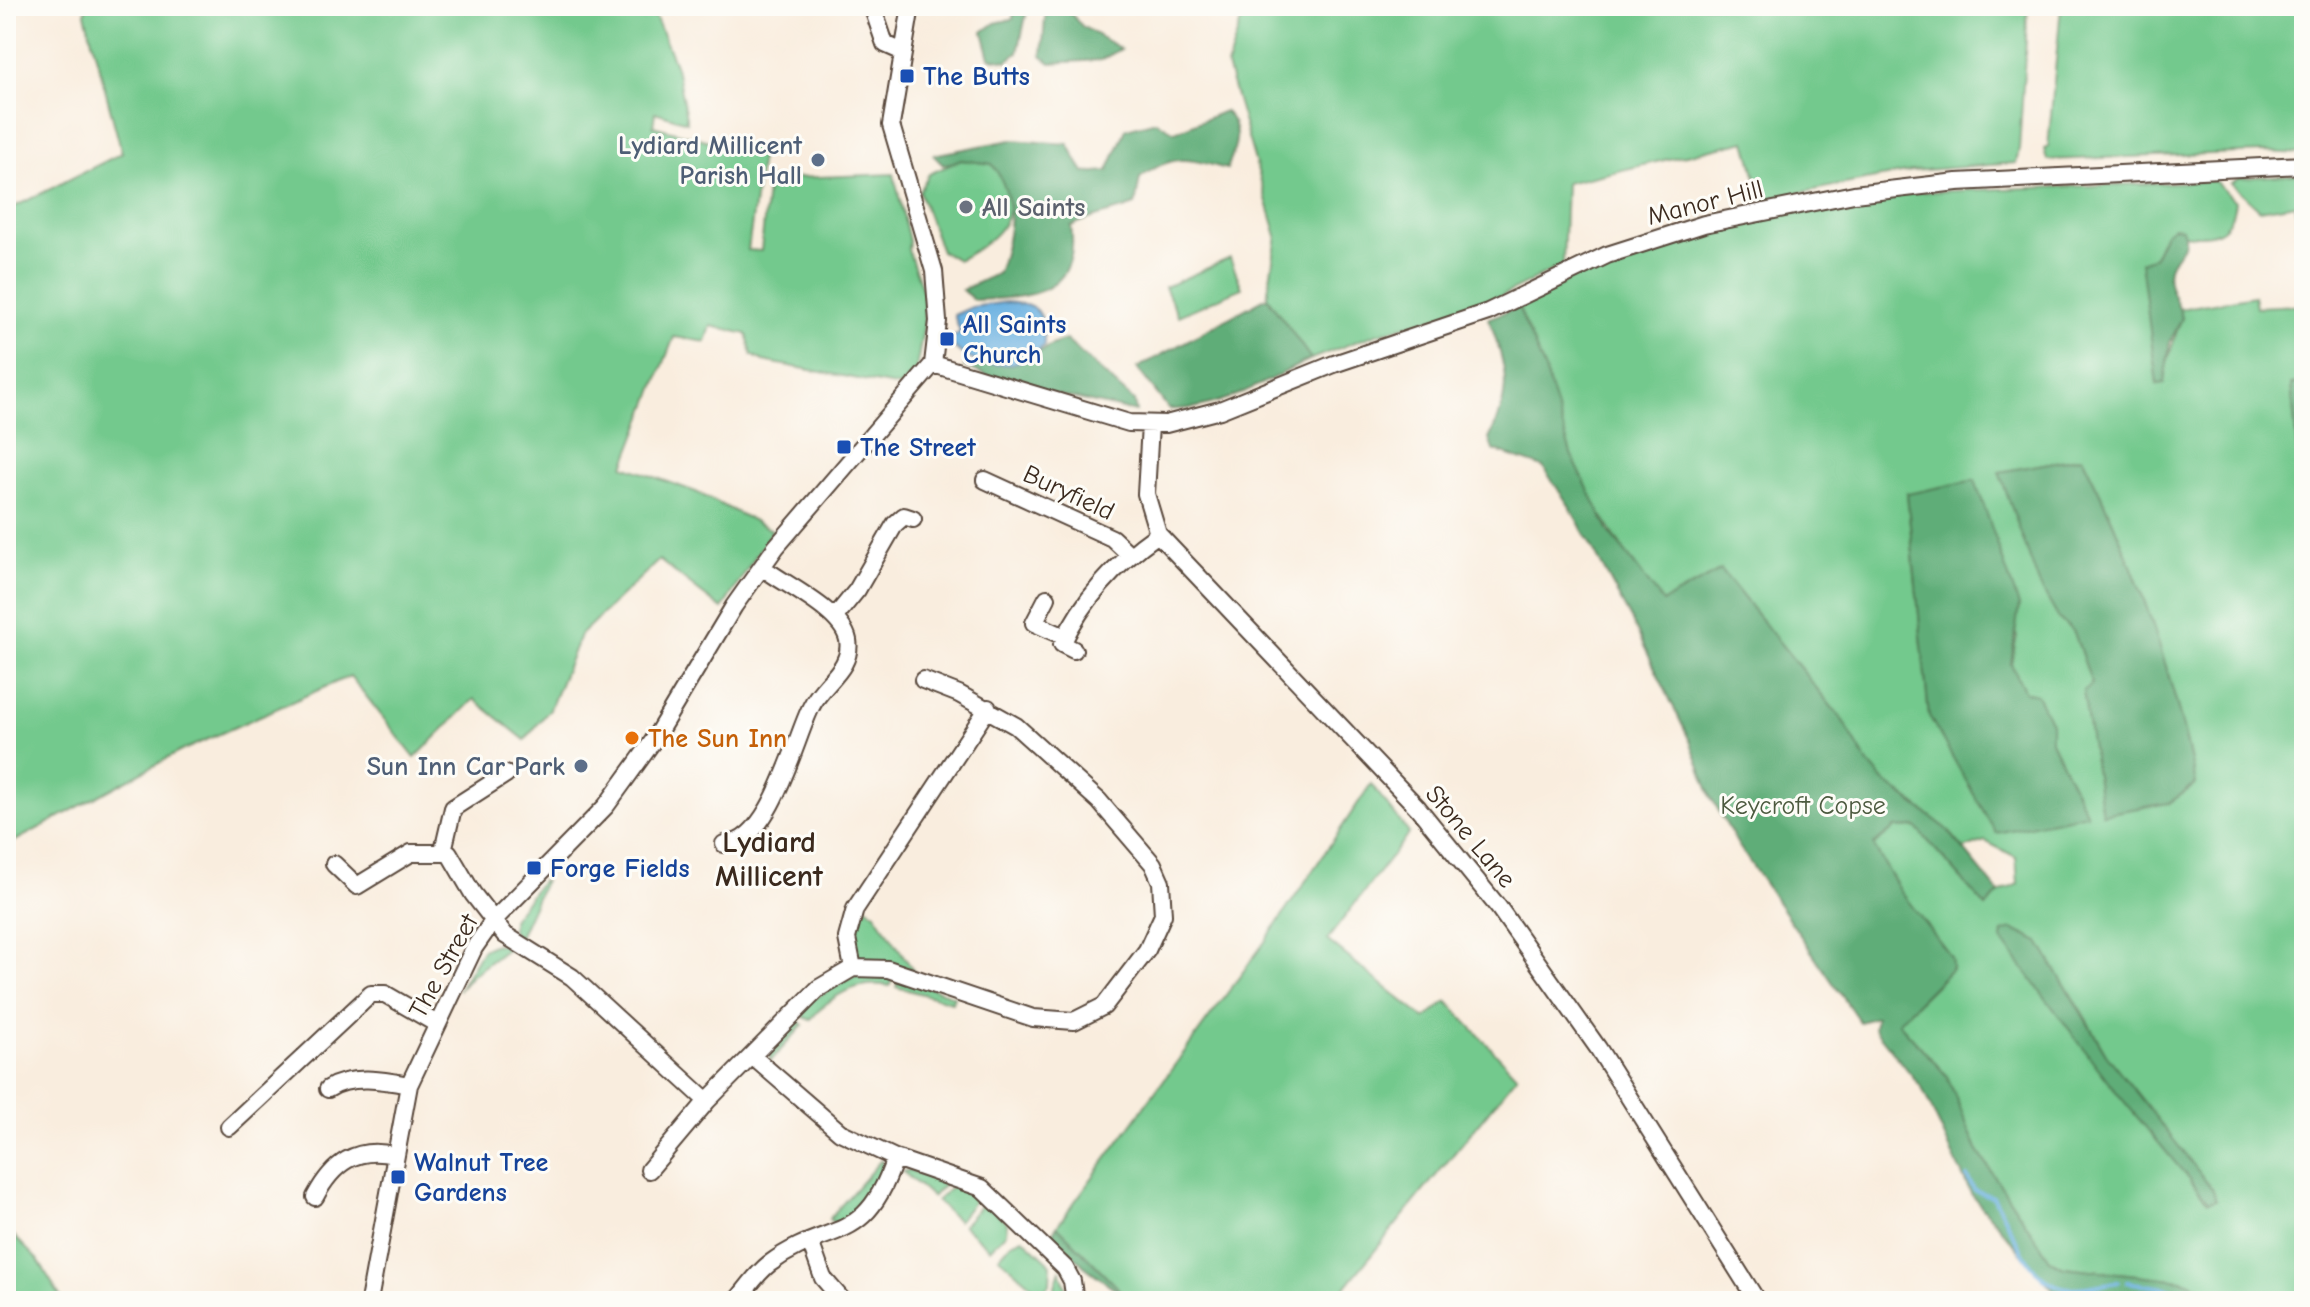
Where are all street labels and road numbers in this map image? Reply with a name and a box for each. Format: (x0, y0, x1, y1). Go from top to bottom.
street label: Manor Hill (1644, 174, 1766, 232)
street label: Buryfield (1018, 459, 1119, 527)
street label: Stone Lane (1419, 779, 1522, 894)
street label: The Street (403, 908, 485, 1024)

